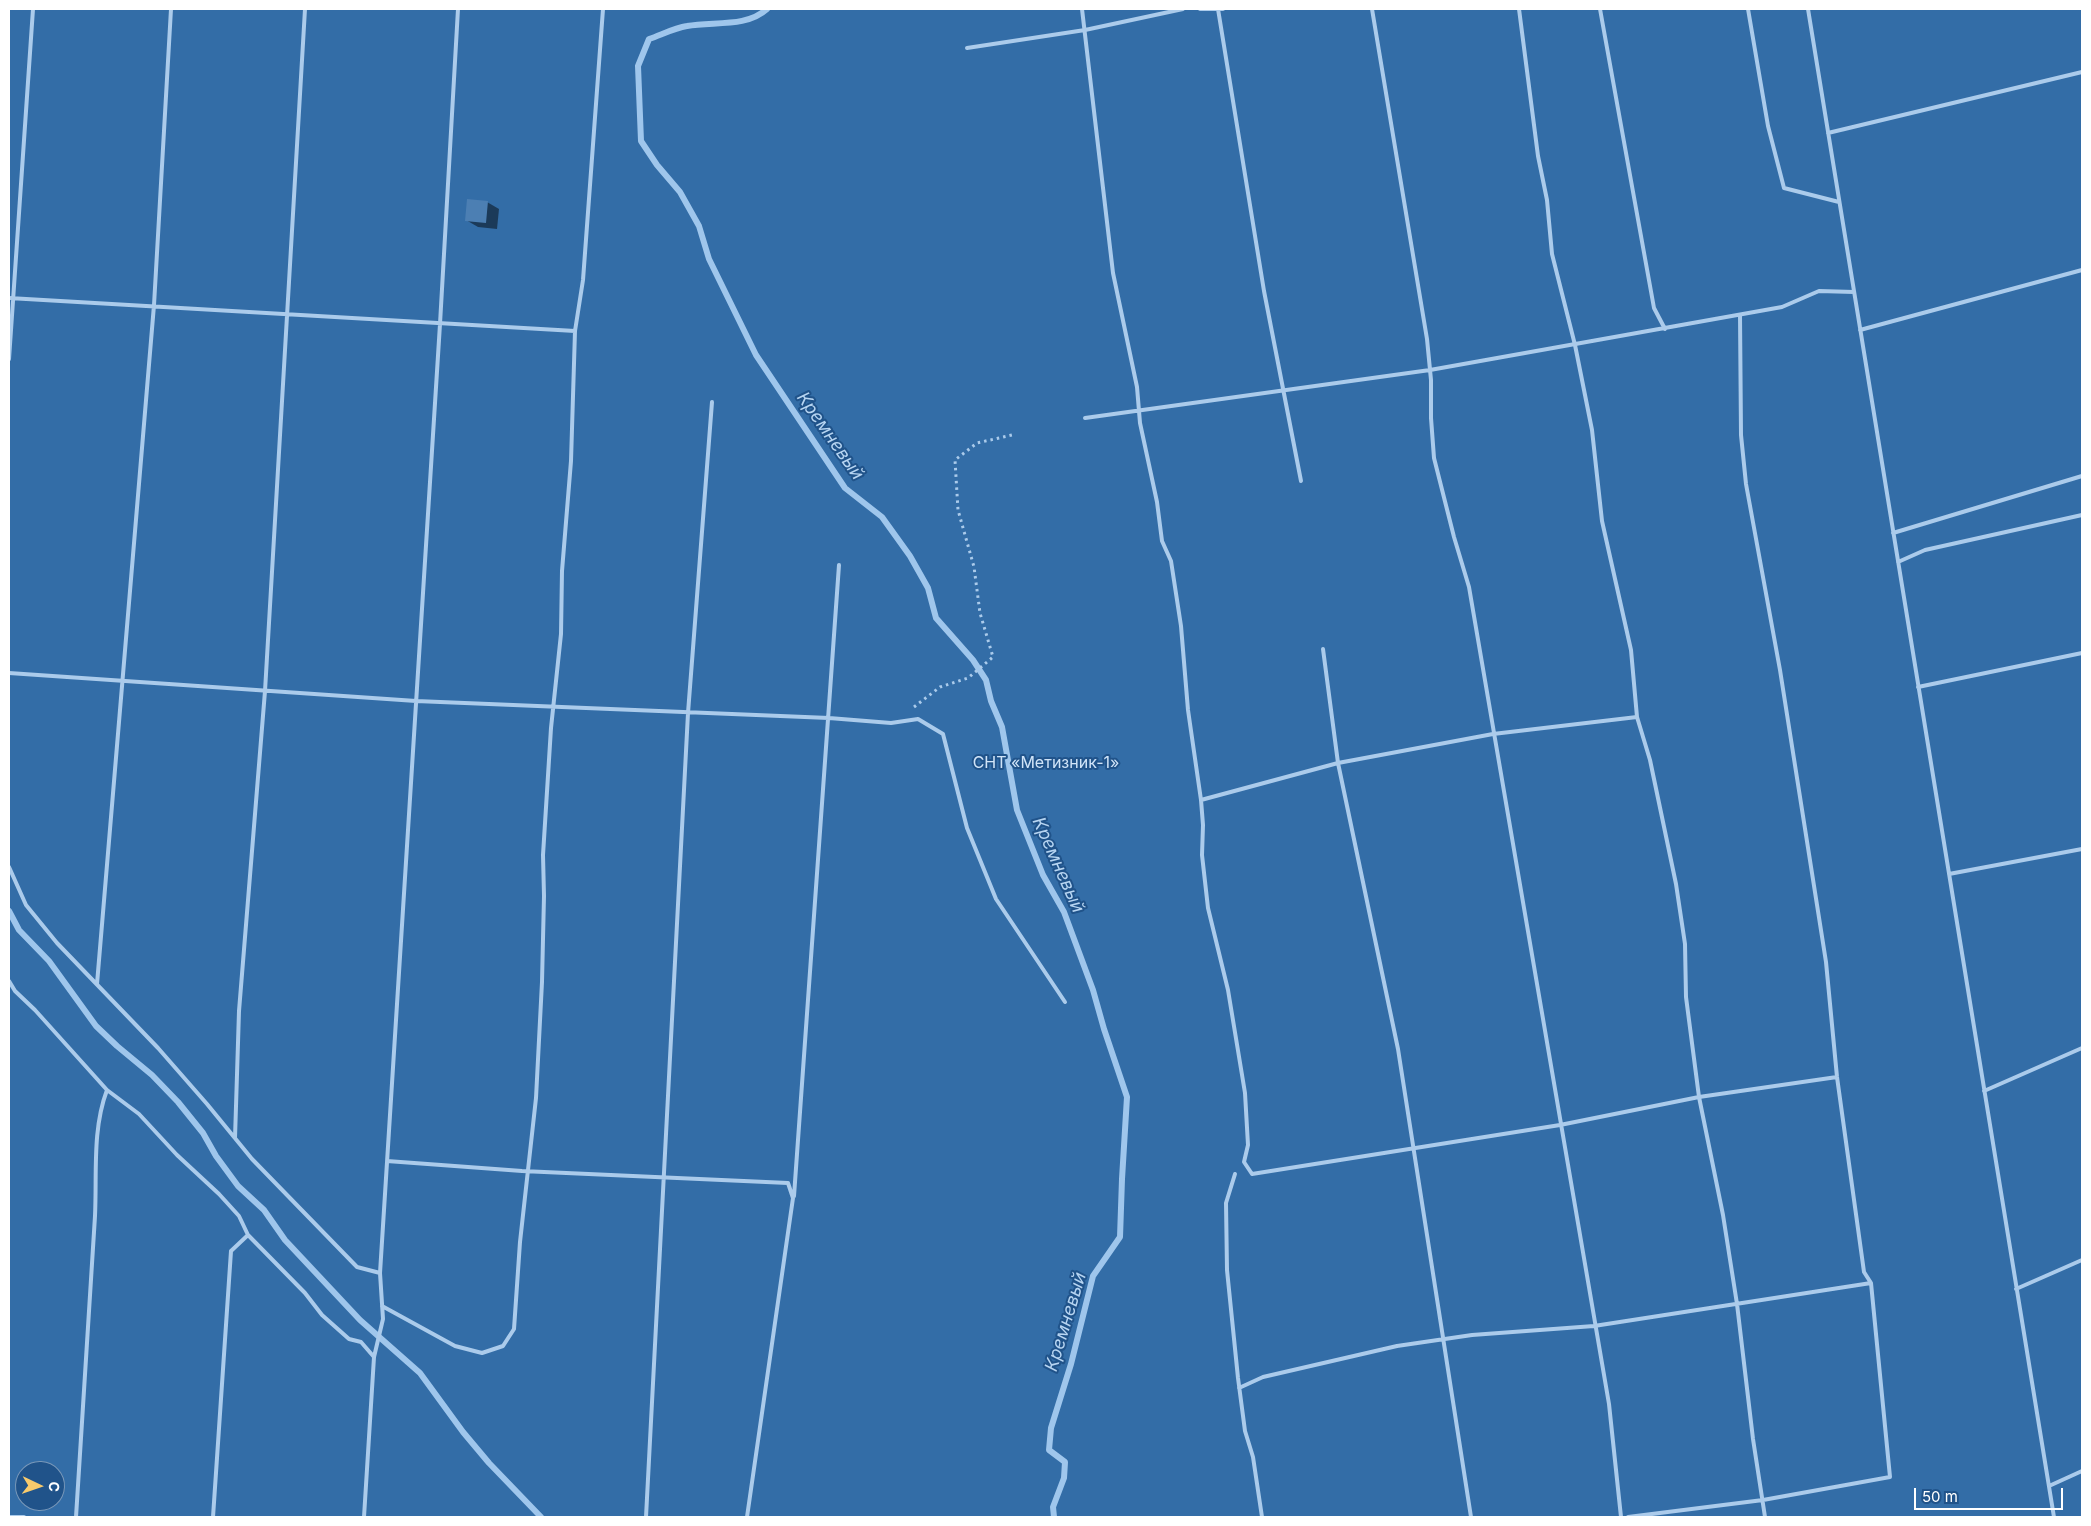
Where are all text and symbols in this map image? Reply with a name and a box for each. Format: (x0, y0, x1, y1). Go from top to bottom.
water label: Кремневый (792, 388, 868, 484)
park label: СНТ «Метизник-1» (973, 753, 1119, 773)
water label: Кремневый (1027, 814, 1089, 916)
water label: Кремневый (1041, 1270, 1091, 1374)
north arrow (15, 1461, 65, 1511)
scale bar (1916, 1478, 2065, 1510)
text: С (46, 1481, 63, 1492)
text: 50 m (1922, 1487, 1958, 1506)

